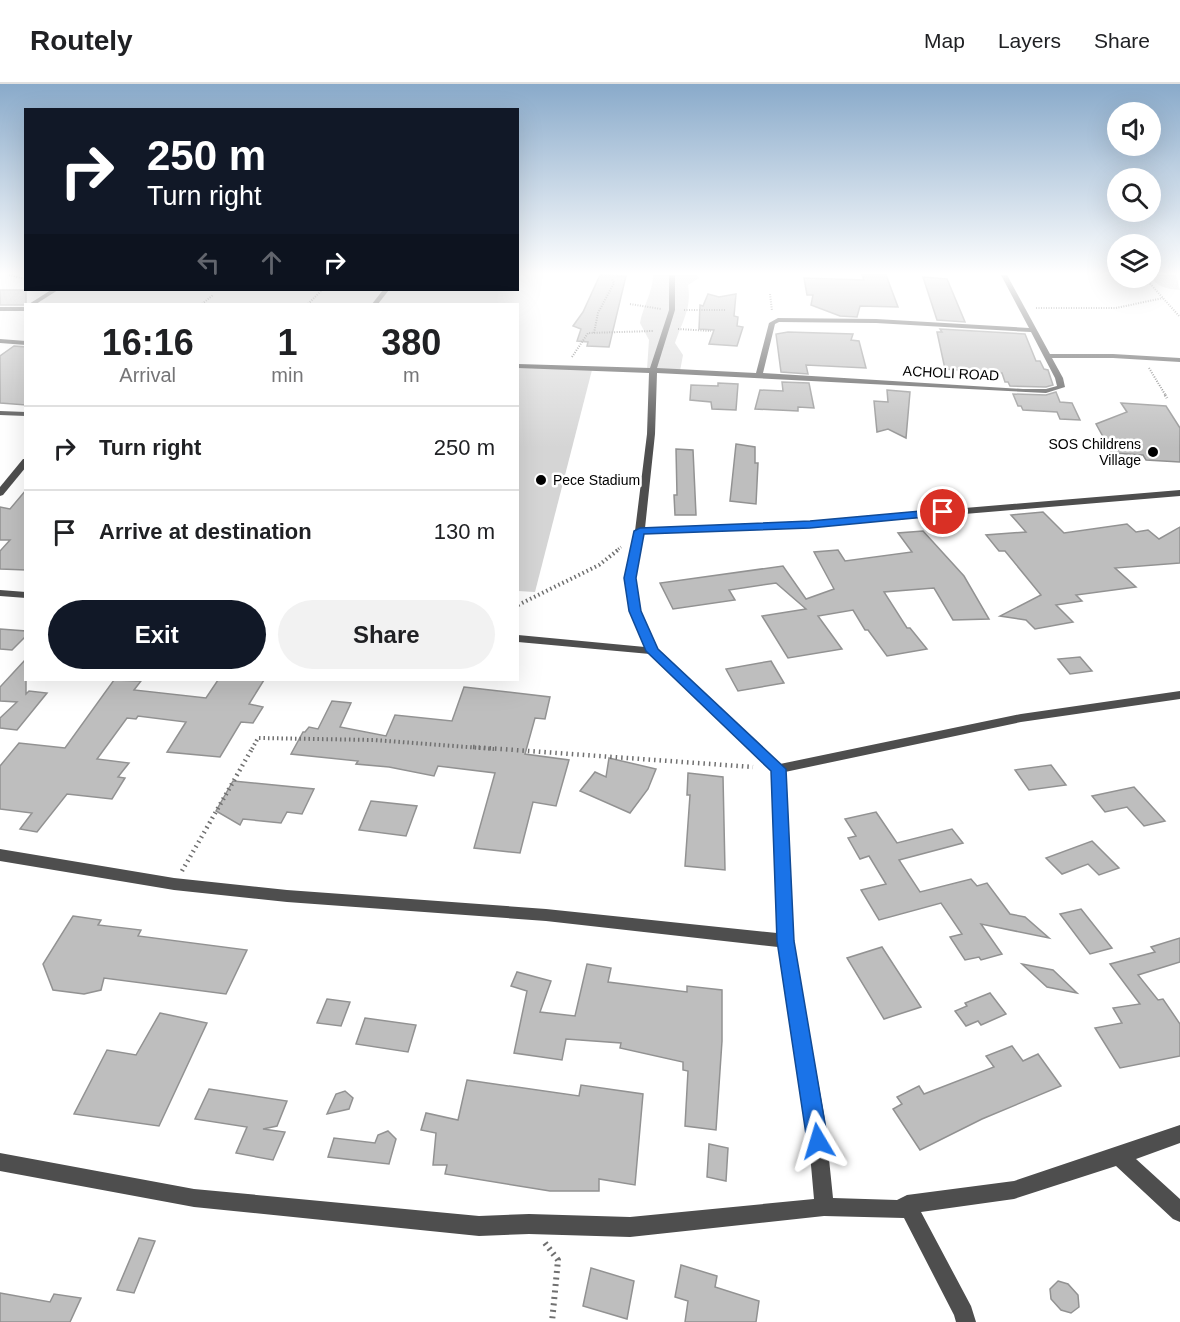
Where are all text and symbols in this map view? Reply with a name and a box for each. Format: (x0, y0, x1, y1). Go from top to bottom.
text: Routely (30, 25, 133, 56)
text: Map (924, 29, 965, 52)
text: Layers (998, 29, 1061, 52)
text: Share (1094, 29, 1150, 52)
map controls (1107, 102, 1161, 288)
button: sound (1107, 102, 1161, 156)
icon: right (48, 132, 126, 210)
text: 250 m (147, 132, 266, 179)
button: search (1107, 168, 1161, 222)
text: Turn right (147, 181, 262, 211)
button: layers (1107, 234, 1161, 288)
icon: left (192, 246, 225, 279)
icon: ahead (255, 246, 288, 279)
icon: right (318, 246, 351, 279)
text: 16:16 (102, 322, 194, 363)
text: 1 (277, 322, 297, 363)
text: 380 (381, 322, 441, 363)
street label: ACHOLI ROAD (902, 362, 1000, 384)
text: Arrival (119, 364, 176, 386)
text: min (271, 364, 304, 386)
text: m (403, 364, 420, 386)
icon: right (48, 432, 81, 465)
text: Turn right (99, 435, 201, 460)
text: 250 m (434, 435, 495, 460)
place label: SOS Childrens Village (1048, 436, 1141, 468)
marker: SOS Childrens Village (1146, 445, 1160, 459)
place label: Pece Stadium (553, 472, 640, 488)
marker: Pece Stadium (534, 473, 548, 487)
pin (917, 486, 968, 537)
icon: arrive (926, 495, 959, 528)
icon: arrive (48, 516, 81, 549)
text: Arrive at destination (99, 519, 312, 544)
text: 130 m (434, 519, 495, 544)
button: Exit (48, 600, 266, 669)
button: Share (278, 600, 495, 669)
position arrow (786, 1109, 850, 1173)

